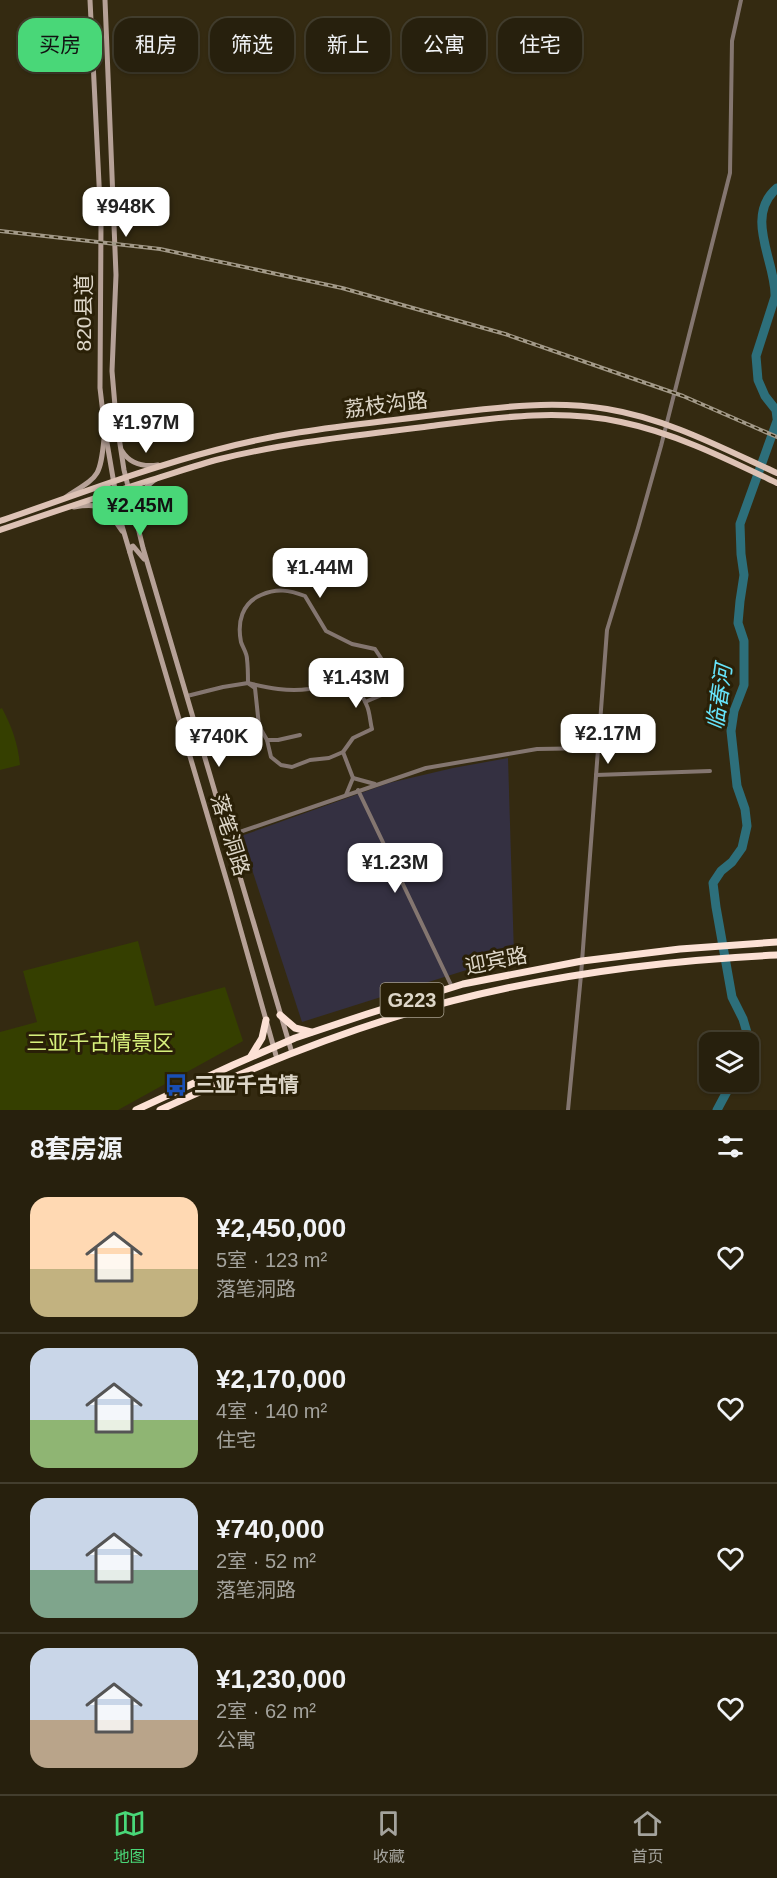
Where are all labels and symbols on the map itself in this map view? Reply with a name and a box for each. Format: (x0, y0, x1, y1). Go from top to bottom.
pin: ¥948K (84, 187, 168, 238)
street label: 820县道 (72, 274, 95, 352)
street label: 荔枝沟路 (343, 388, 429, 421)
pin: ¥1.97M (97, 403, 195, 454)
pin: ¥2.45M (91, 486, 189, 537)
pin: ¥1.44M (271, 548, 369, 599)
pin: ¥1.43M (307, 658, 405, 709)
water label: 临春河 (703, 659, 737, 731)
pin: ¥2.17M (559, 714, 657, 765)
pin: ¥740K (177, 717, 261, 768)
street label: 落笔洞路 (207, 791, 254, 878)
pin: ¥1.23M (346, 843, 444, 894)
street label: 迎宾路 (463, 943, 529, 978)
road number: G223 (380, 983, 444, 1017)
park label: 三亚千古情景区 (27, 1031, 174, 1054)
bus stop icon: 三亚千古情 (163, 1072, 189, 1098)
place label: 三亚千古情 (194, 1073, 299, 1096)

